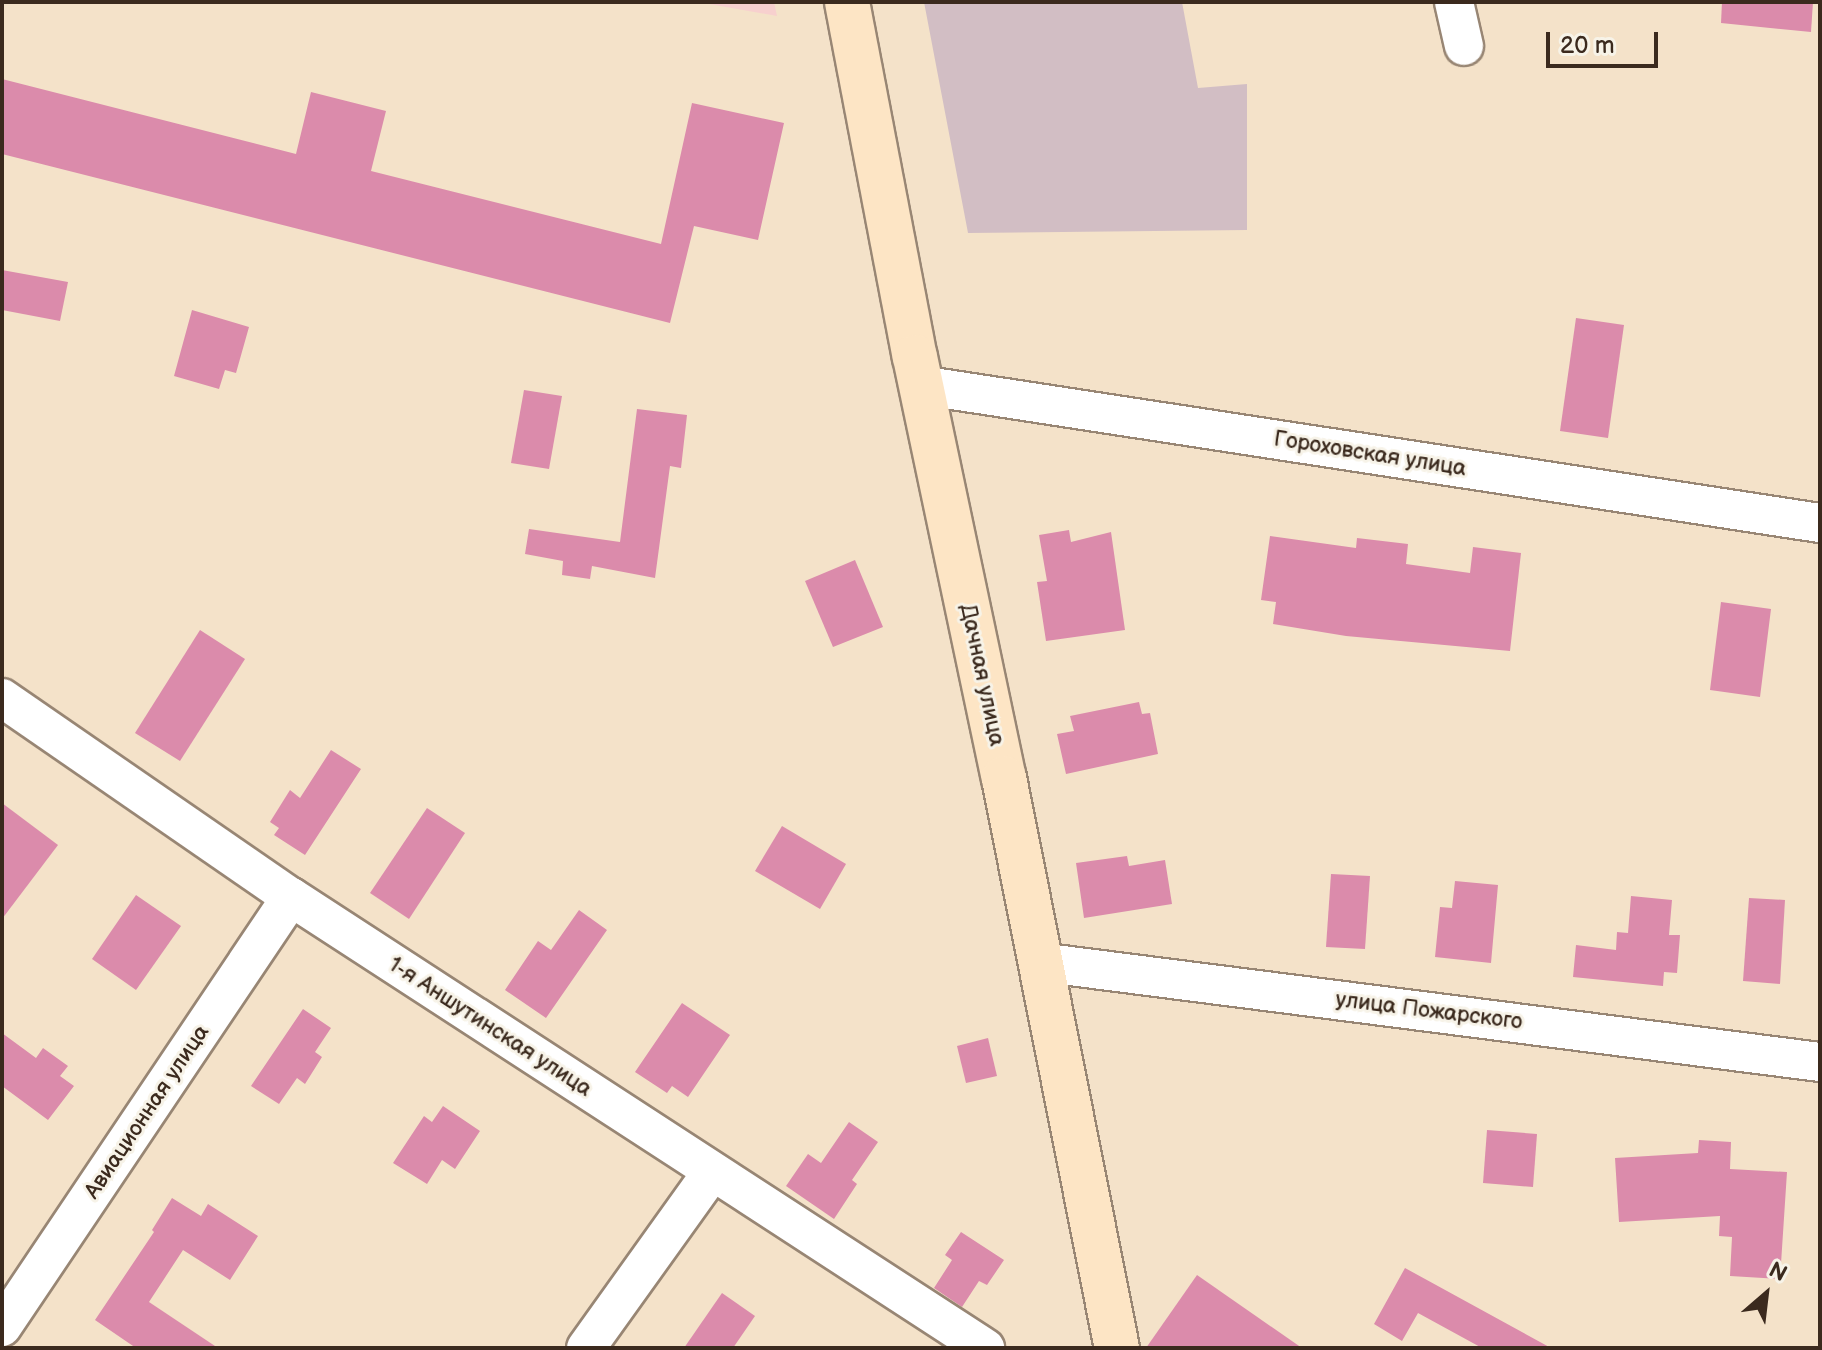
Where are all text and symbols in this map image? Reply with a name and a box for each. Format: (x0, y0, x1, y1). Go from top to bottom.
scale bar (1550, 16, 1662, 66)
text: 20 m (1560, 31, 1615, 60)
street label: Гороховская улица (1272, 426, 1468, 482)
street label: Дачная улица (954, 602, 1010, 748)
street label: 1-я Аншутинская улица (384, 951, 596, 1103)
street label: улица Пожарского (1334, 986, 1524, 1036)
street label: Авиационная улица (79, 1020, 215, 1204)
north arrow (1726, 1254, 1806, 1334)
text: N (1764, 1257, 1791, 1288)

